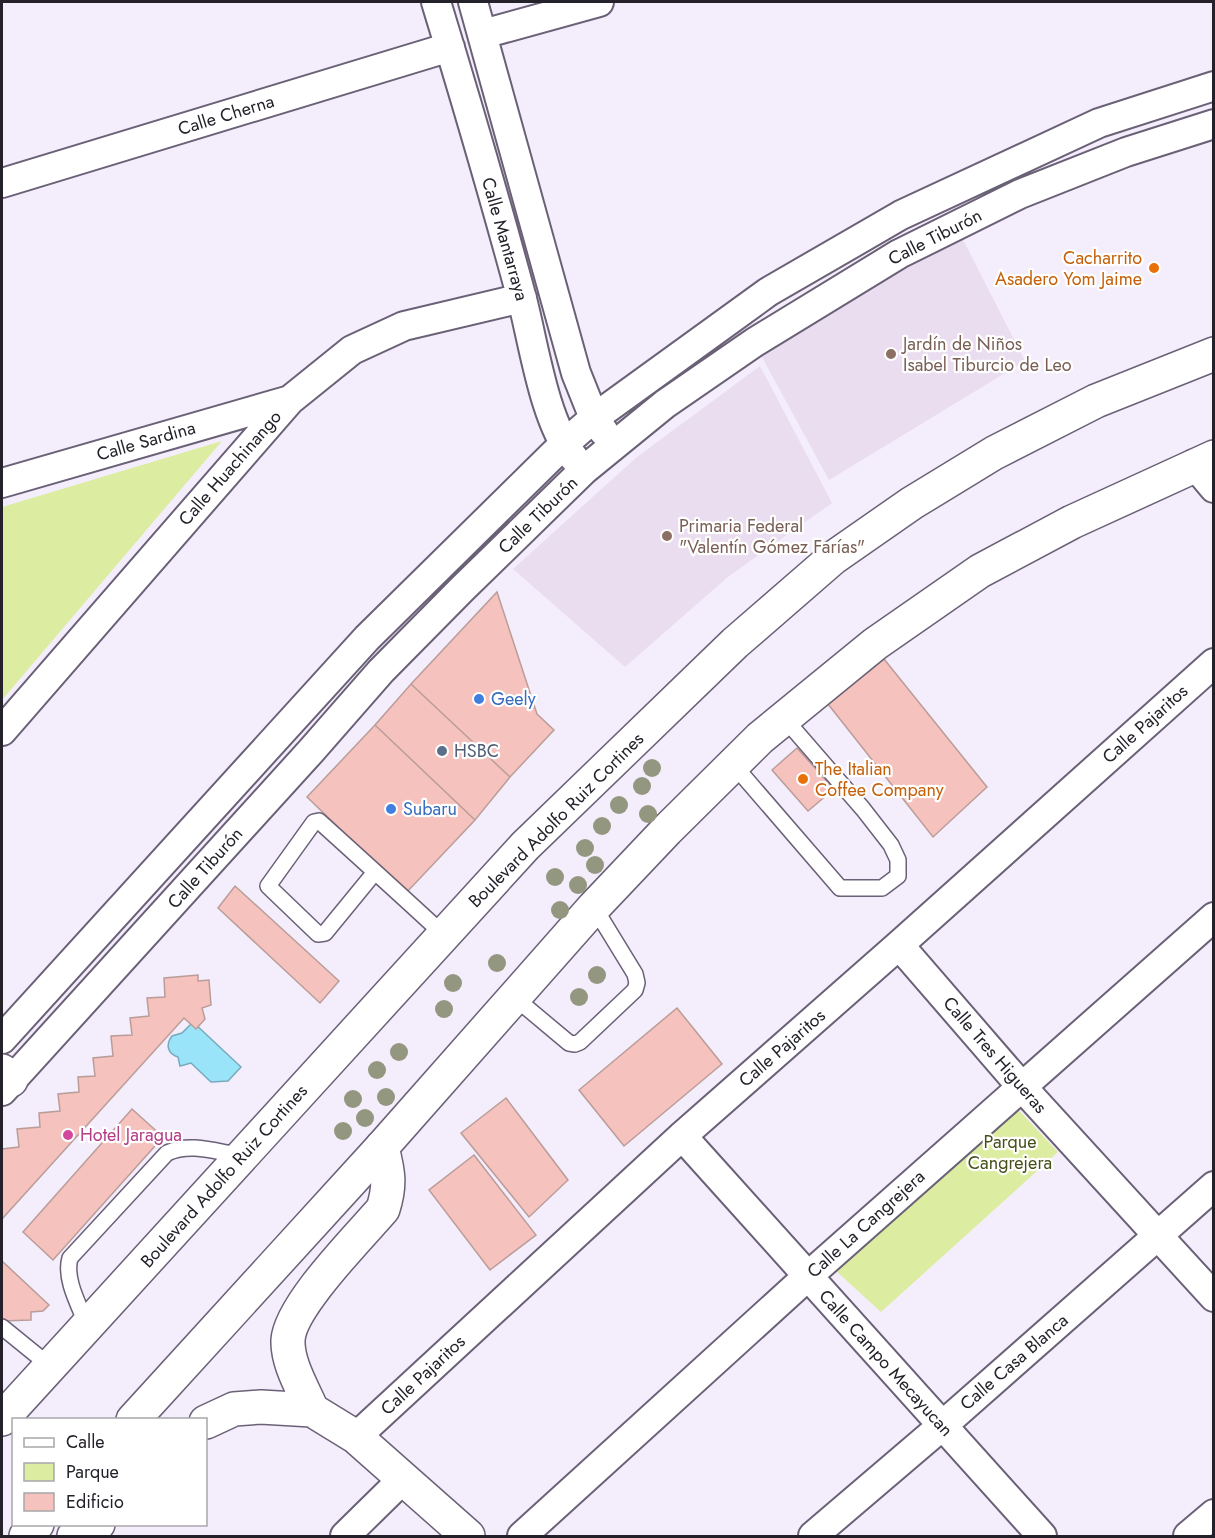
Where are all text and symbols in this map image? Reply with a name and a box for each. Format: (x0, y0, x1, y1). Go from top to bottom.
street label: Calle Cherna (175, 88, 277, 142)
street label: Calle Mantarraya (475, 174, 535, 304)
street label: Calle Tiburón (884, 202, 986, 272)
place label: Cacharrito Asadero Yom Jaime (995, 245, 1142, 292)
marker: Cacharrito Asadero Yom Jaime (1147, 261, 1161, 275)
place label: Jardín de Niños Isabel Tiburcio de Leo (901, 331, 1072, 378)
marker: Jardín de Niños Isabel Tiburcio de Leo (884, 347, 898, 361)
street label: Calle Huachinango (173, 405, 288, 531)
street label: Calle Sardina (94, 414, 198, 468)
street label: Calle Tiburón (492, 470, 584, 560)
place label: Primaria Federal "Valentín Gómez Farías" (679, 513, 865, 560)
marker: Primaria Federal "Valentín Gómez Farías" (660, 529, 674, 543)
street label: Calle Pajaritos (1096, 678, 1194, 770)
place label: Geely (491, 686, 536, 712)
marker: Geely (472, 692, 486, 706)
street label: Boulevard Adolfo Ruiz Cortines (462, 726, 650, 914)
place label: HSBC (454, 738, 499, 764)
marker: HSBC (435, 744, 449, 758)
place label: The Italian Coffee Company (815, 756, 944, 803)
marker: The Italian Coffee Company (796, 772, 810, 786)
place label: Subaru (403, 796, 457, 822)
marker: Subaru (384, 802, 398, 816)
street label: Calle Tiburón (161, 821, 249, 915)
street label: Calle Tres Higueras (937, 991, 1053, 1119)
street label: Calle Pajaritos (733, 1003, 831, 1093)
street label: Boulevard Adolfo Ruiz Cortines (135, 1079, 313, 1273)
place label: Hotel Jaragua (80, 1122, 182, 1148)
marker: Hotel Jaragua (61, 1128, 75, 1142)
park label: Parque Cangrejera (968, 1129, 1052, 1176)
street label: Calle La Cangrejera (801, 1164, 931, 1284)
street label: Calle Campo Mecayucan (813, 1284, 959, 1442)
street label: Calle Casa Blanca (954, 1308, 1074, 1416)
street label: Calle Pajaritos (375, 1329, 471, 1421)
legend (12, 1418, 207, 1526)
text: Calle (66, 1429, 105, 1455)
text: Parque (66, 1459, 119, 1485)
text: Edificio (66, 1489, 124, 1515)

